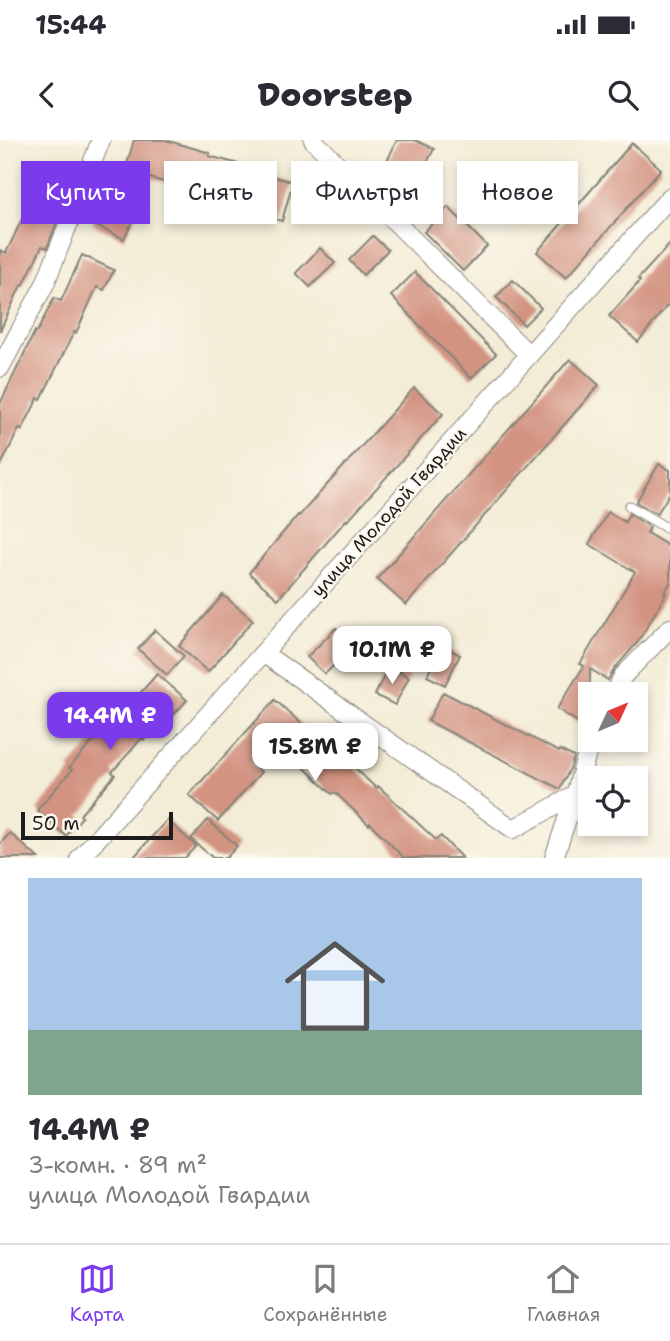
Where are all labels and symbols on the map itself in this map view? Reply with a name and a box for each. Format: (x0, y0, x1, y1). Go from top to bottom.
street label: улица Молодой Гвардии (306, 422, 472, 602)
pin: 10.1M ₽ (327, 626, 457, 686)
north arrow (578, 682, 648, 752)
pin: 14.4M ₽ (45, 692, 175, 752)
pin: 15.8M ₽ (250, 724, 380, 783)
scale bar (21, 809, 173, 841)

